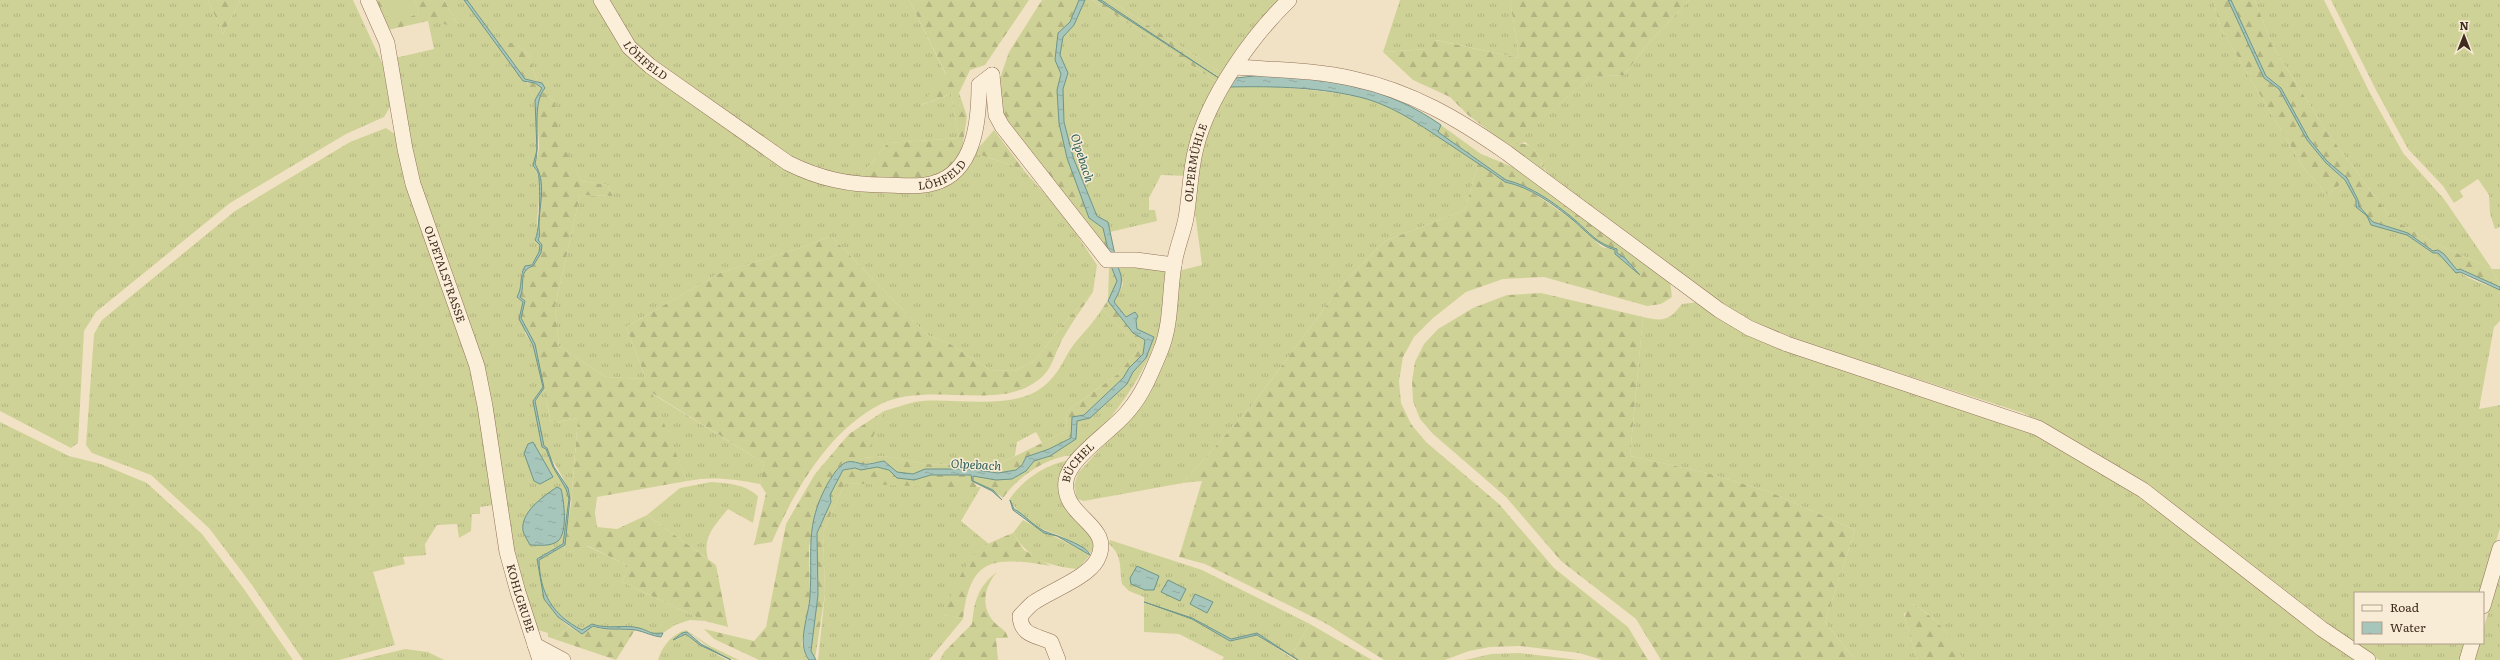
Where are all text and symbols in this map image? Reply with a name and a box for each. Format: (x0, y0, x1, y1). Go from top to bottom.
north arrow (2444, 16, 2484, 56)
text: N (2459, 17, 2469, 33)
street label: LÖHFELD (620, 38, 671, 83)
street label: OLPERMÜHLE (1179, 121, 1210, 203)
water label: Olpebach (1067, 131, 1099, 184)
street label: LÖHFELD (917, 156, 969, 193)
street label: OLPETALSTRASSE (421, 223, 470, 324)
street label: BÜCHEL (1057, 438, 1097, 484)
water label: Olpebach (950, 454, 1002, 474)
street label: KOHLGRUBE (504, 562, 540, 634)
legend (2354, 592, 2484, 644)
text: Road (2390, 598, 2420, 616)
text: Water (2390, 618, 2426, 636)

